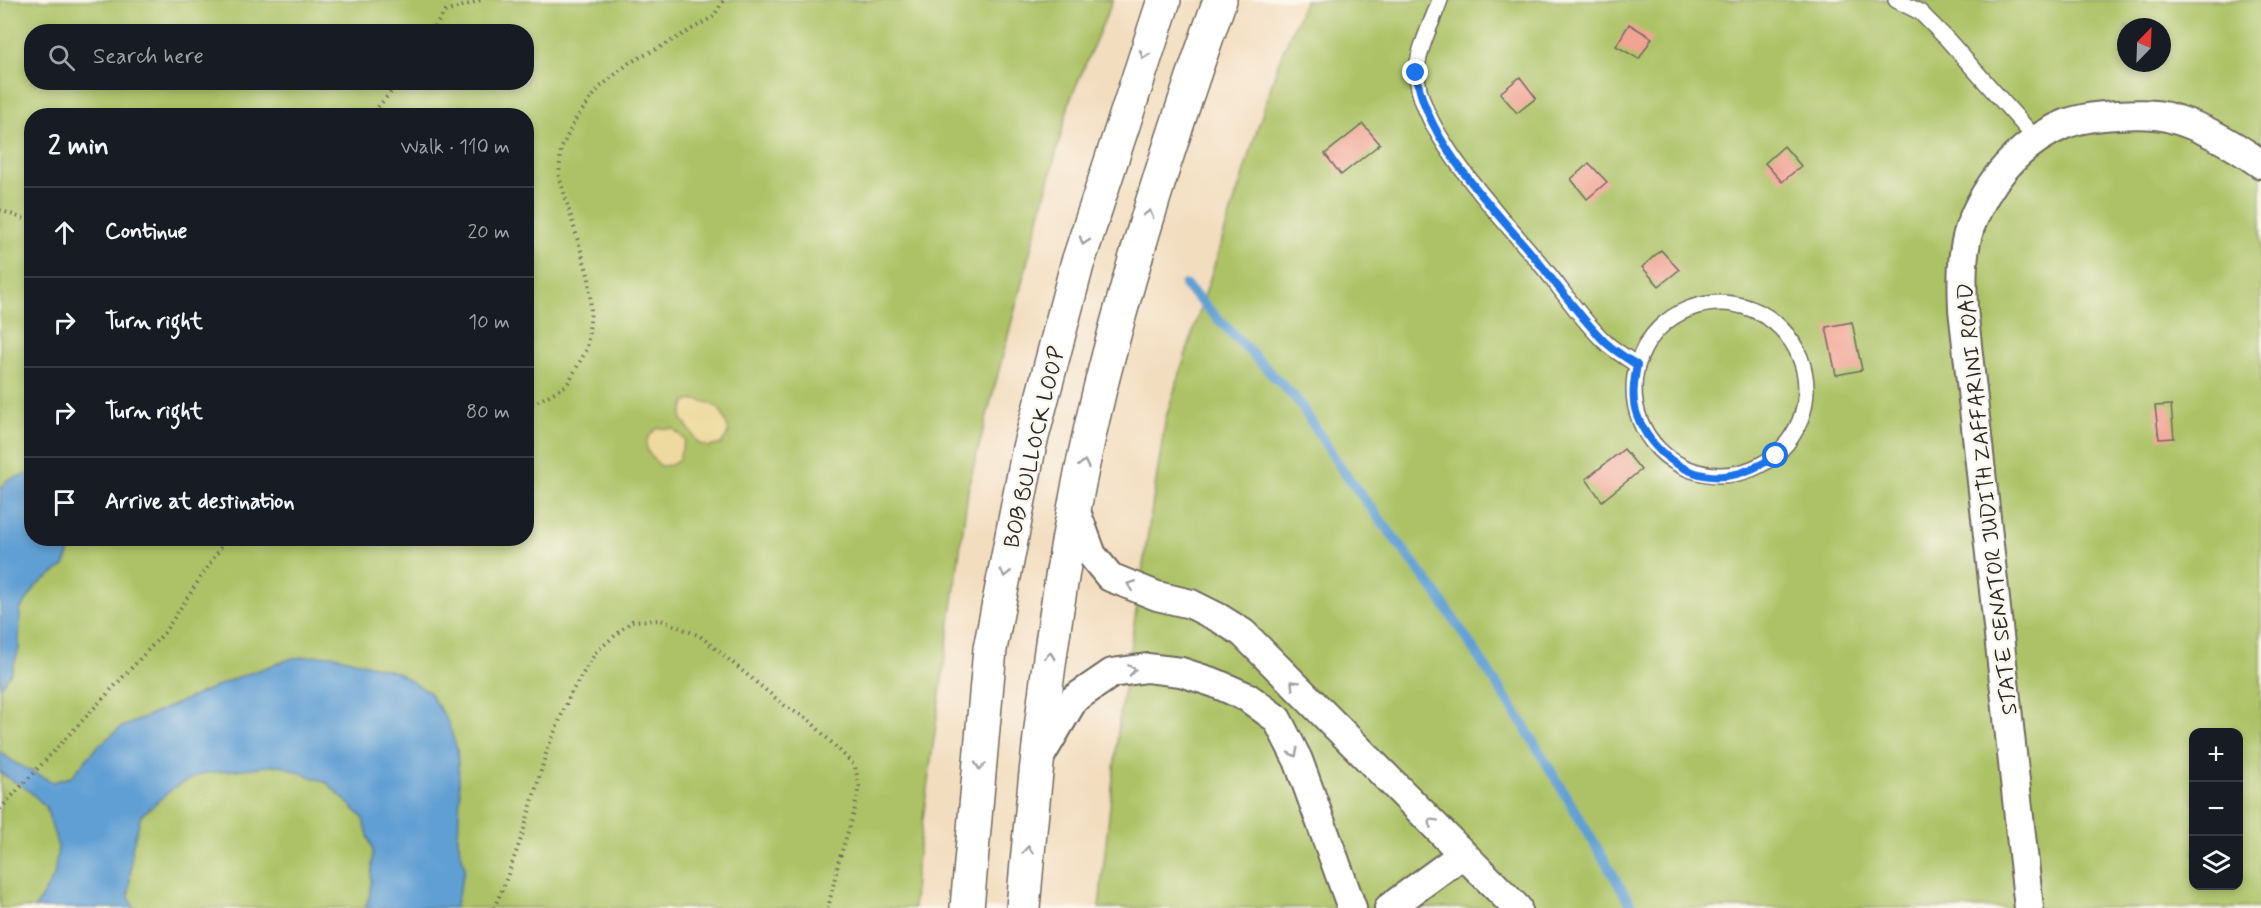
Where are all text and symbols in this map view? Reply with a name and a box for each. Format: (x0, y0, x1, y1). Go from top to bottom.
north arrow (2117, 18, 2171, 72)
search box (24, 24, 534, 90)
icon: search (45, 41, 78, 74)
text: Search here (93, 43, 204, 71)
one-way arrow (1139, 49, 1152, 60)
route end (1402, 59, 1428, 85)
text: 2 min (48, 130, 109, 164)
text: Walk · 110 m (401, 134, 510, 161)
one-way arrow (1142, 209, 1154, 220)
icon: ahead (48, 216, 81, 249)
text: Continue (105, 218, 187, 246)
text: 20 m (467, 219, 510, 246)
one-way arrow (1079, 235, 1092, 246)
street label: STATE SENATOR JUDITH ZAFFARINI ROAD (1951, 281, 2025, 716)
icon: right (48, 306, 81, 339)
text: Turn right (105, 308, 203, 336)
text: 10 m (468, 309, 510, 336)
street label: BOB BULLOCK LOOP (998, 343, 1072, 551)
icon: right (48, 396, 81, 429)
text: Turn right (105, 398, 203, 426)
text: 80 m (466, 399, 510, 426)
route start (1762, 442, 1788, 468)
one-way arrow (1077, 459, 1090, 469)
icon: arrive (48, 486, 81, 519)
text: Arrive at destination (105, 488, 295, 516)
one-way arrow (999, 568, 1012, 578)
one-way arrow (1126, 580, 1137, 592)
one-way arrow (1043, 651, 1055, 661)
one-way arrow (1128, 665, 1137, 677)
one-way arrow (1290, 680, 1301, 691)
map controls (2189, 728, 2243, 890)
button: + (2189, 728, 2243, 782)
one-way arrow (1287, 747, 1298, 757)
one-way arrow (974, 762, 987, 771)
button: − (2189, 782, 2243, 836)
one-way arrow (1428, 818, 1439, 829)
button: layers (2189, 836, 2243, 890)
one-way arrow (1021, 845, 1034, 854)

